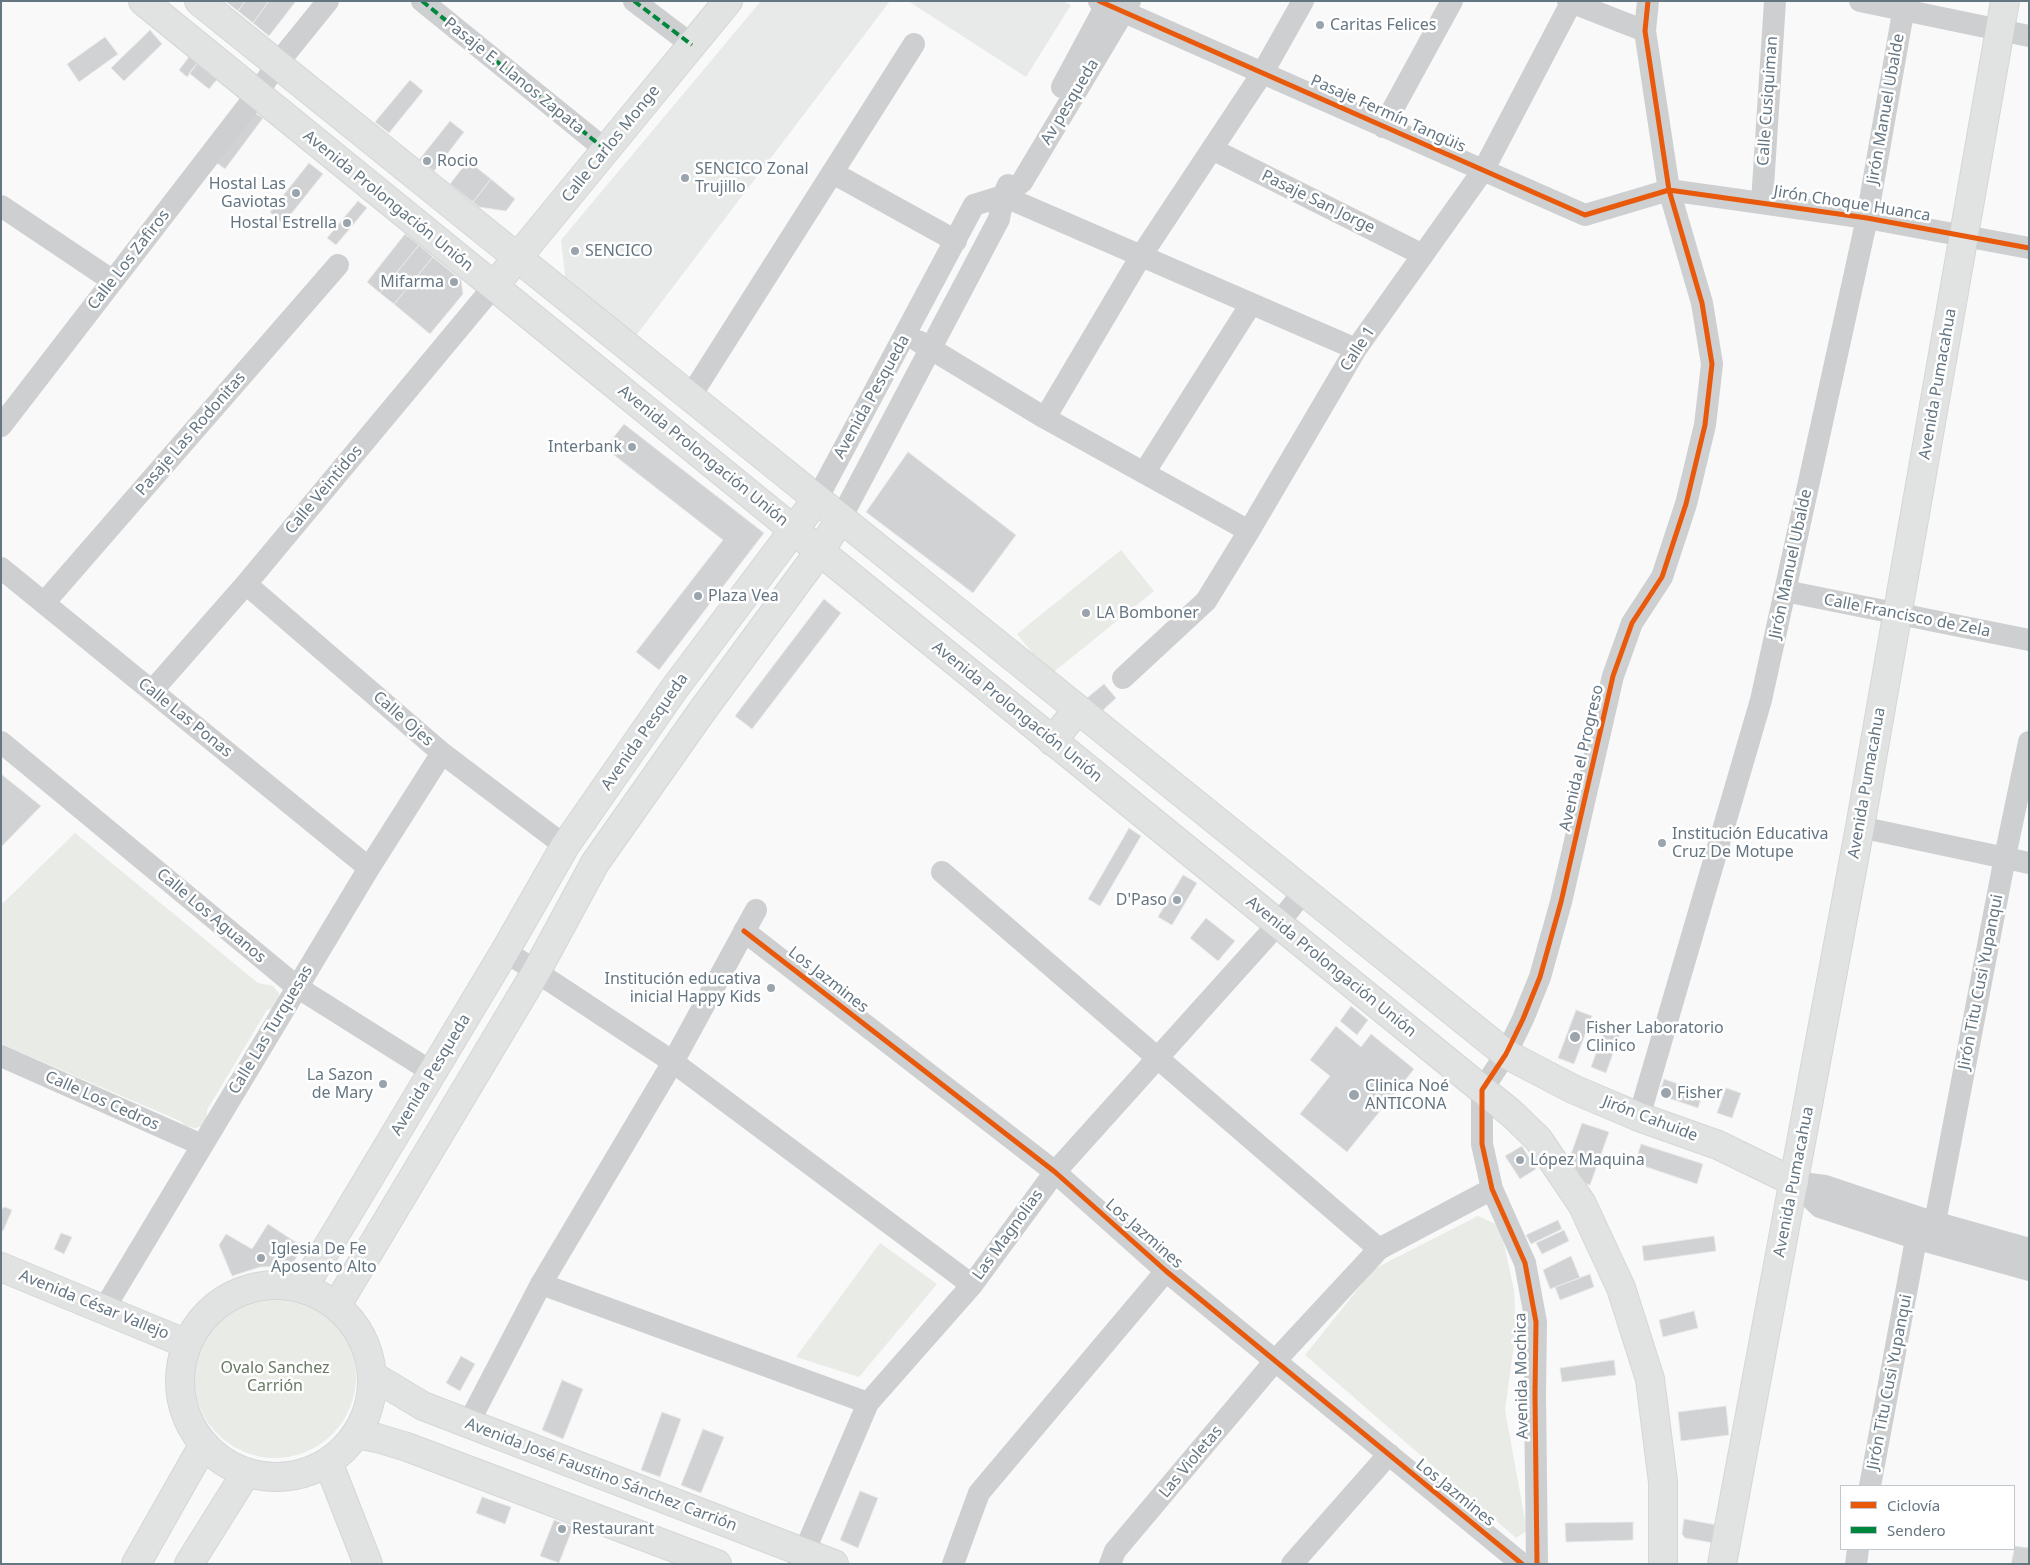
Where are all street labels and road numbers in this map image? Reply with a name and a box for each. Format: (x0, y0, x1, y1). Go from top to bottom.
street label: Pasaje E. Llanos Zapata (440, 14, 588, 138)
street label: Jirón Manuel Ubalde (1863, 32, 1909, 186)
street label: Calle Cusiquiman (1754, 35, 1782, 167)
street label: Av pesqueda (1037, 56, 1103, 148)
street label: Pasaje Fermín Tangüis (1308, 71, 1468, 157)
street label: Calle Carlos Monge (558, 82, 664, 206)
street label: Avenida Prolongación Unión (299, 126, 477, 276)
street label: Pasaje San Jorge (1258, 166, 1378, 238)
street label: Jirón Choque Huanca (1772, 182, 1932, 226)
street label: Calle Los Zafiros (84, 206, 174, 314)
street label: Avenida Pumacahua (1915, 307, 1961, 461)
street label: Calle 1 (1336, 323, 1380, 375)
street label: Avenida Pesqueda (830, 332, 914, 462)
street label: Pasaje Las Rodonitas (132, 368, 250, 500)
street label: Avenida Prolongación Unión (614, 381, 792, 531)
street label: Calle Veintidos (281, 442, 367, 538)
street label: Jirón Manuel Ubalde (1766, 487, 1816, 641)
street label: Calle Francisco de Zela (1822, 590, 1992, 642)
street label: Avenida Prolongación Unión (928, 637, 1106, 787)
street label: Avenida Pesqueda (597, 670, 693, 794)
street label: Calle Las Ponas (134, 674, 236, 762)
street label: Avenida el Progreso (1556, 683, 1608, 833)
street label: Calle Ojes (369, 688, 437, 750)
street label: Avenida Pumacahua (1844, 706, 1890, 860)
street label: Calle Los Aguanos (153, 865, 269, 967)
street label: Avenida Prolongación Unión (1242, 892, 1420, 1042)
street label: Jirón Titu Cusi Yupanqui (1955, 893, 2007, 1071)
street label: Los Jazmines (784, 943, 872, 1017)
street label: Calle Las Turquesas (225, 962, 317, 1098)
street label: Avenida Pesqueda (387, 1011, 475, 1139)
street label: Calle Los Cedros (42, 1067, 162, 1135)
street label: Jirón Cahuide (1600, 1092, 1700, 1146)
street label: Avenida Pumacahua (1770, 1105, 1818, 1259)
street label: Las Magnolias (969, 1186, 1047, 1284)
street label: Los Jazmines (1101, 1195, 1187, 1273)
street label: Avenida César Vallejo (16, 1266, 172, 1344)
street label: Jirón Titu Cusi Yupanqui (1864, 1293, 1916, 1471)
street label: Avenida Mochica (1511, 1312, 1533, 1440)
street label: Avenida José Faustino Sánchez Carrión (462, 1414, 740, 1536)
street label: Las Violetas (1155, 1422, 1227, 1502)
street label: Los Jazmines (1411, 1455, 1499, 1531)

